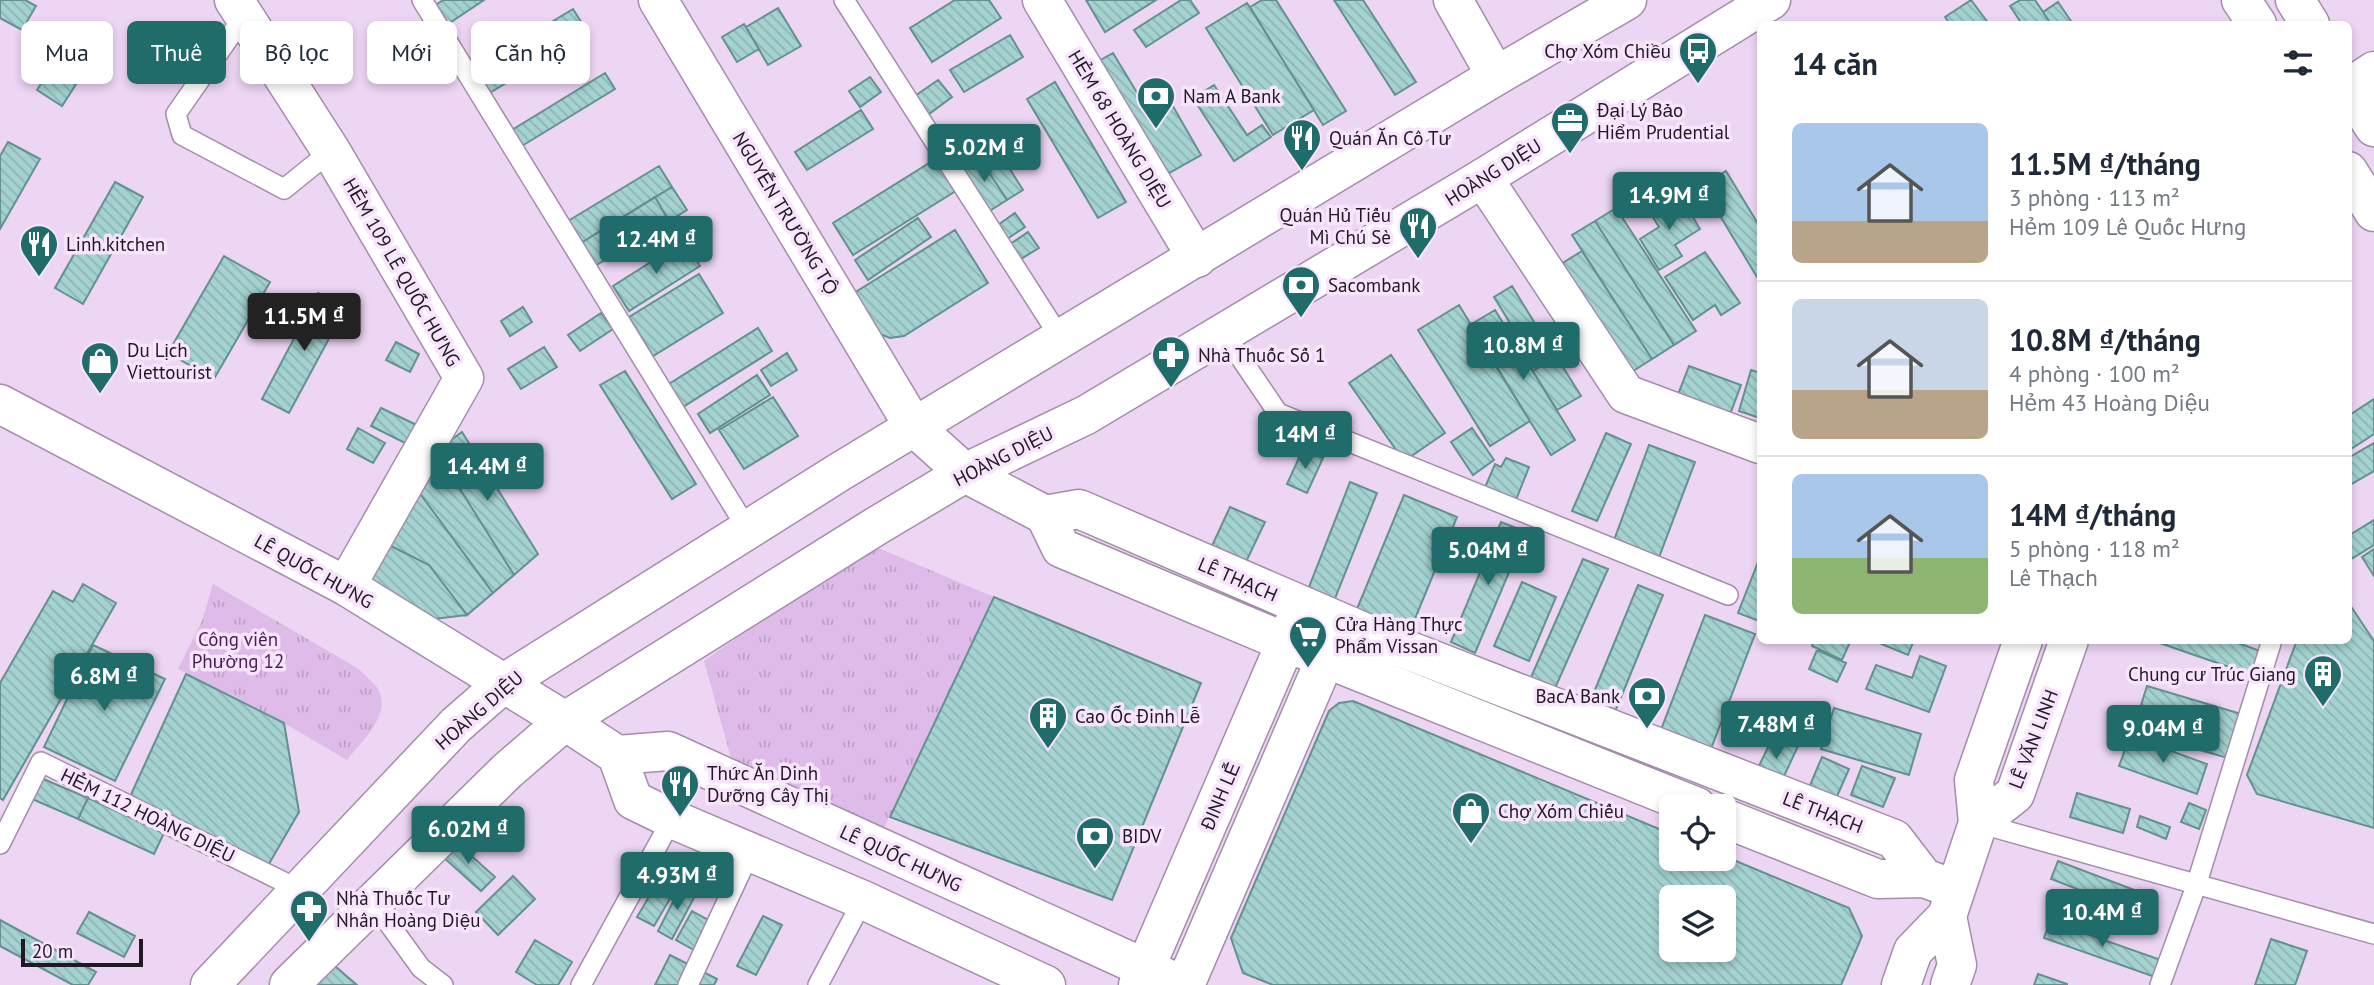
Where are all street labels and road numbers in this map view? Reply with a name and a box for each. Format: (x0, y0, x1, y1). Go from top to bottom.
street label: HẺM 68 HOÀNG DIỆU (1063, 46, 1177, 212)
street label: NGUYỄN TRƯỜNG TỘ (728, 127, 844, 299)
street label: HOÀNG DIỆU (1440, 133, 1546, 211)
street label: HẺM 109 LÊ QUỐC HƯNG (338, 173, 466, 371)
street label: HOÀNG DIỆU (949, 421, 1057, 491)
street label: LÊ QUỐC HƯNG (250, 528, 378, 614)
street label: LÊ THẠCH (1195, 552, 1281, 606)
street label: HOÀNG DIỆU (430, 665, 528, 755)
street label: LÊ VĂN LINH (2003, 686, 2063, 792)
street label: ÐINH LỄ (1195, 759, 1245, 834)
street label: HẺM 112 HOÀNG DIỆU (57, 762, 239, 868)
street label: LÊ THẠCH (1779, 786, 1867, 838)
street label: LÊ QUỐC HƯNG (836, 819, 966, 897)

